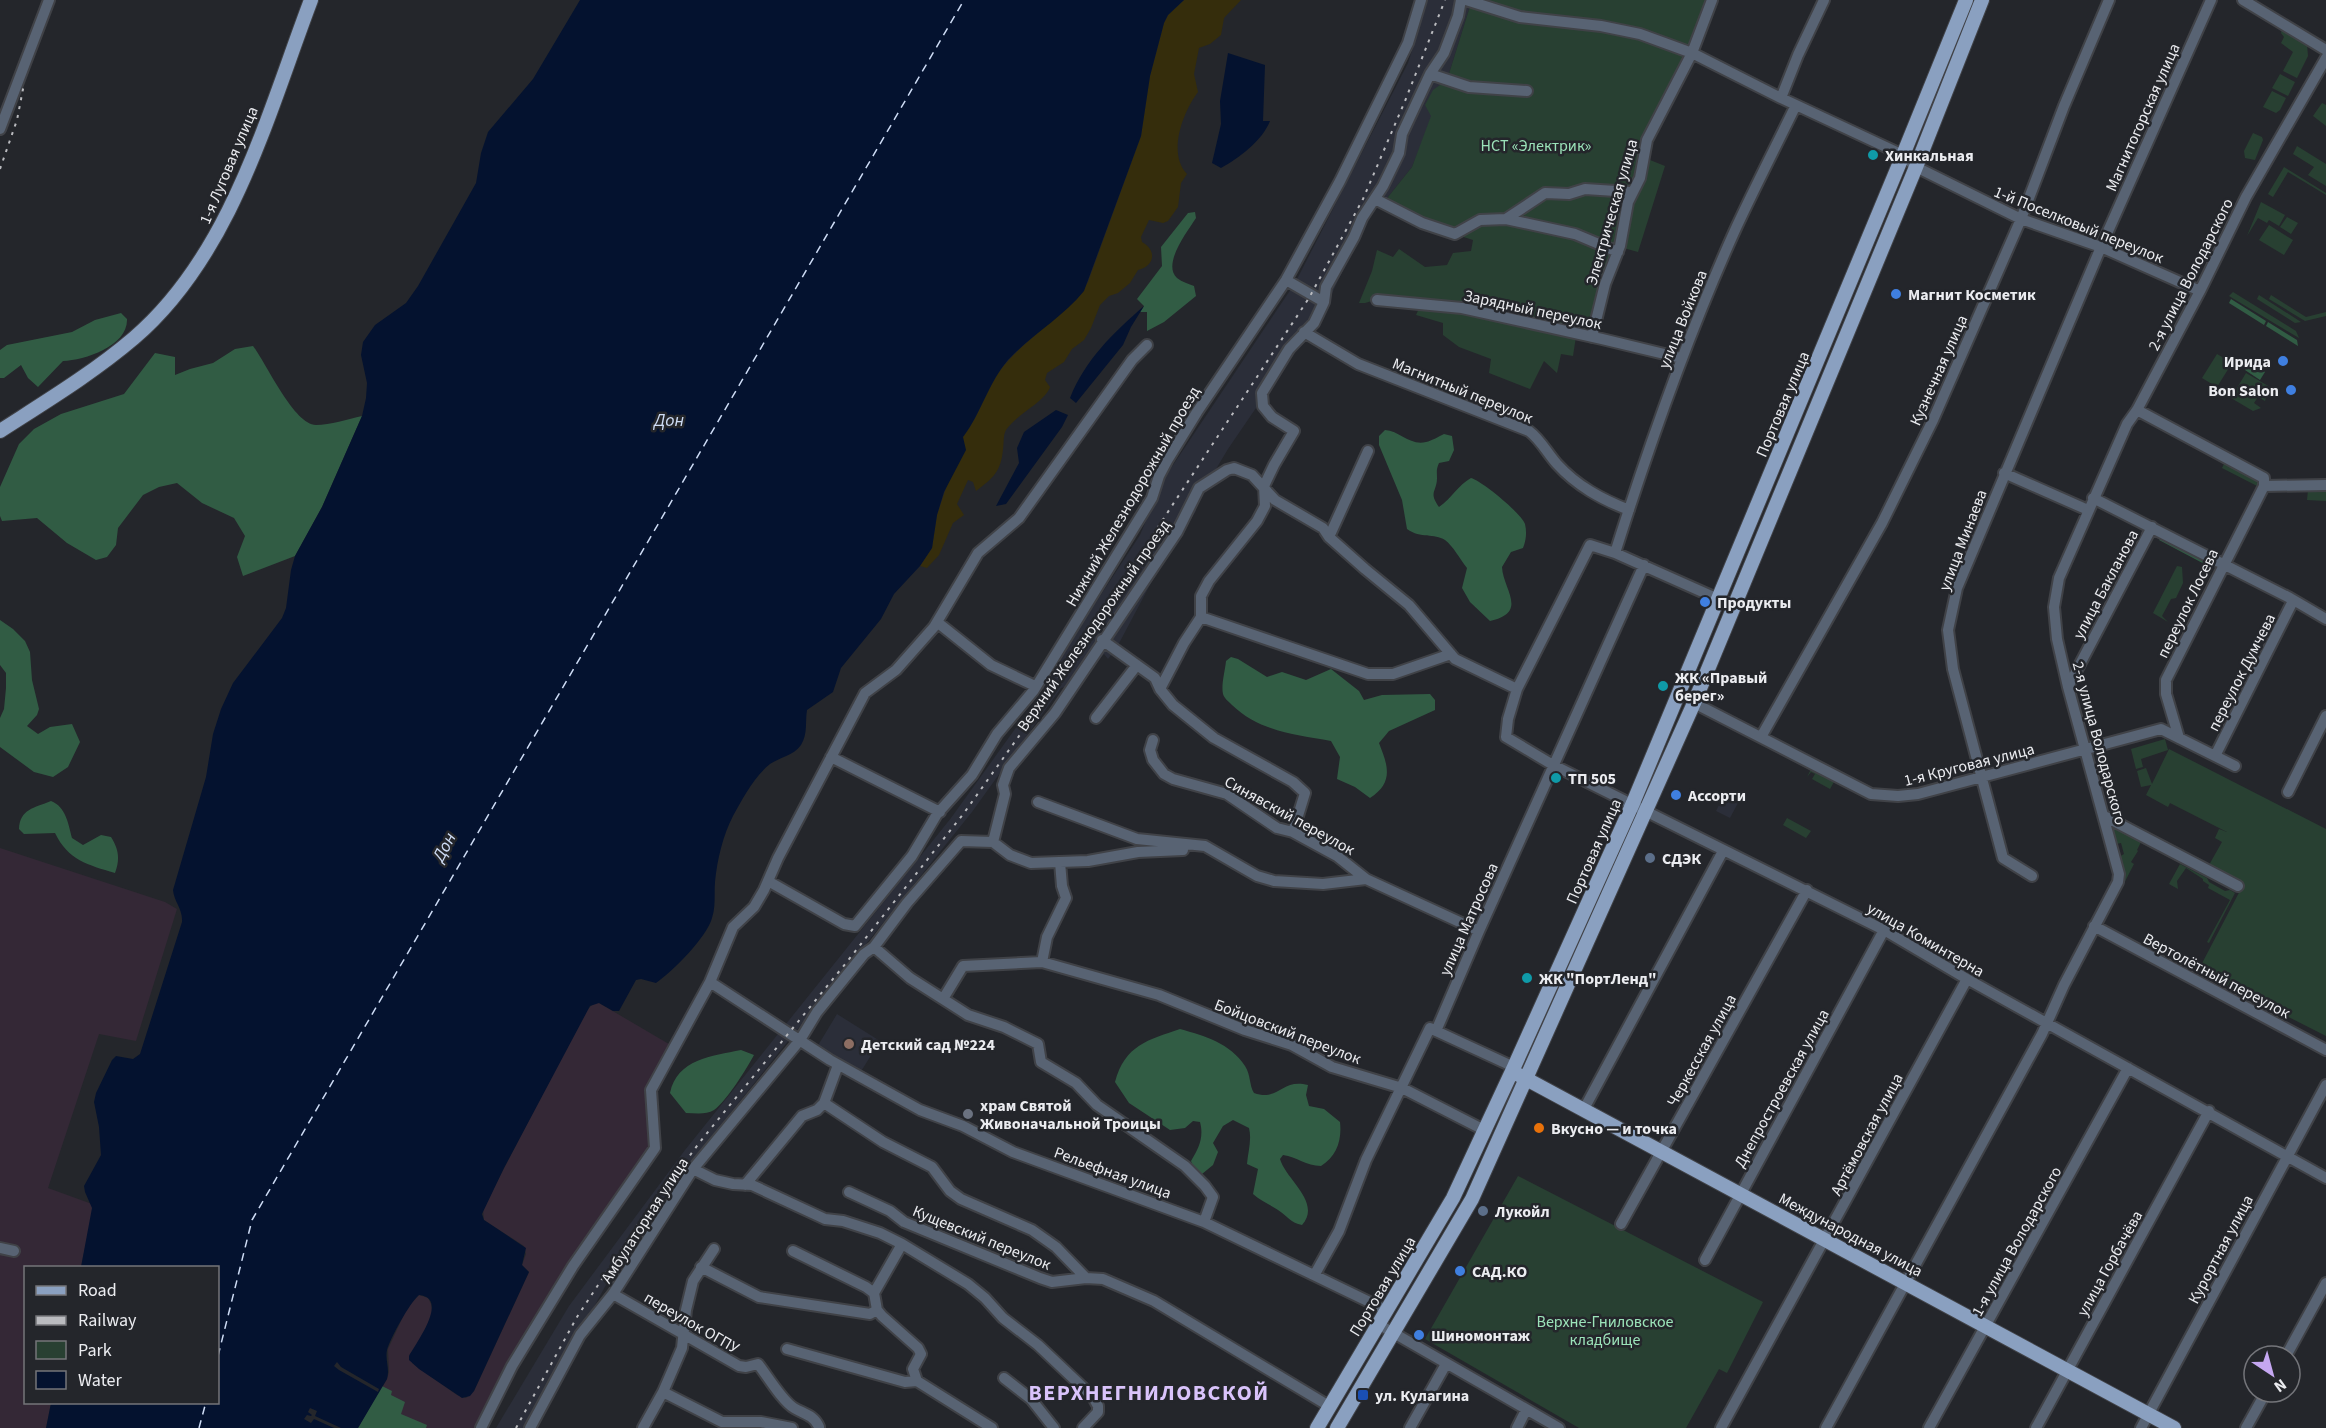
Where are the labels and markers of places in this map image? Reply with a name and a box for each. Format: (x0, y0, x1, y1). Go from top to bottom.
place label: Хинкальная (1885, 145, 1974, 167)
marker: Хинкальная (1866, 148, 1880, 162)
place label: Магнит Косметик (1908, 284, 2036, 306)
marker: Магнит Косметик (1889, 287, 1903, 301)
place label: Ирида (2224, 351, 2271, 373)
marker: Ирида (2276, 354, 2290, 368)
place label: Bon Salon (2208, 380, 2279, 402)
marker: Bon Salon (2284, 383, 2298, 397)
place label: Продукты (1717, 592, 1791, 614)
marker: Продукты (1698, 595, 1712, 609)
place label: ЖК «Правый берег» (1675, 667, 1767, 707)
marker: ЖК «Правый берег» (1656, 679, 1670, 693)
place label: ТП 505 (1568, 768, 1616, 790)
marker: ТП 505 (1549, 771, 1563, 785)
place label: Ассорти (1687, 785, 1746, 807)
marker: Ассорти (1669, 788, 1683, 802)
place label: СДЭК (1662, 848, 1701, 870)
marker: СДЭК (1643, 851, 1657, 865)
place label: ЖК "ПортЛенд" (1539, 968, 1657, 990)
marker: ЖК "ПортЛенд" (1520, 971, 1534, 985)
place label: Детский сад №224 (861, 1034, 995, 1056)
marker: Детский сад №224 (842, 1037, 856, 1051)
place label: храм Святой Живоначальной Троицы (980, 1095, 1161, 1135)
marker: храм Святой Живоначальной Троицы (961, 1107, 975, 1121)
place label: Вкусно — и точка (1551, 1118, 1677, 1140)
marker: Вкусно — и точка (1532, 1121, 1546, 1135)
place label: Лукойл (1494, 1201, 1550, 1223)
marker: Лукойл (1476, 1204, 1490, 1218)
place label: САД.КО (1472, 1261, 1527, 1283)
marker: САД.КО (1453, 1264, 1467, 1278)
place label: Шиномонтаж (1431, 1325, 1531, 1347)
marker: Шиномонтаж (1412, 1328, 1426, 1342)
place label: ул. Кулагина (1375, 1385, 1469, 1407)
marker: ул. Кулагина (1356, 1388, 1370, 1402)

